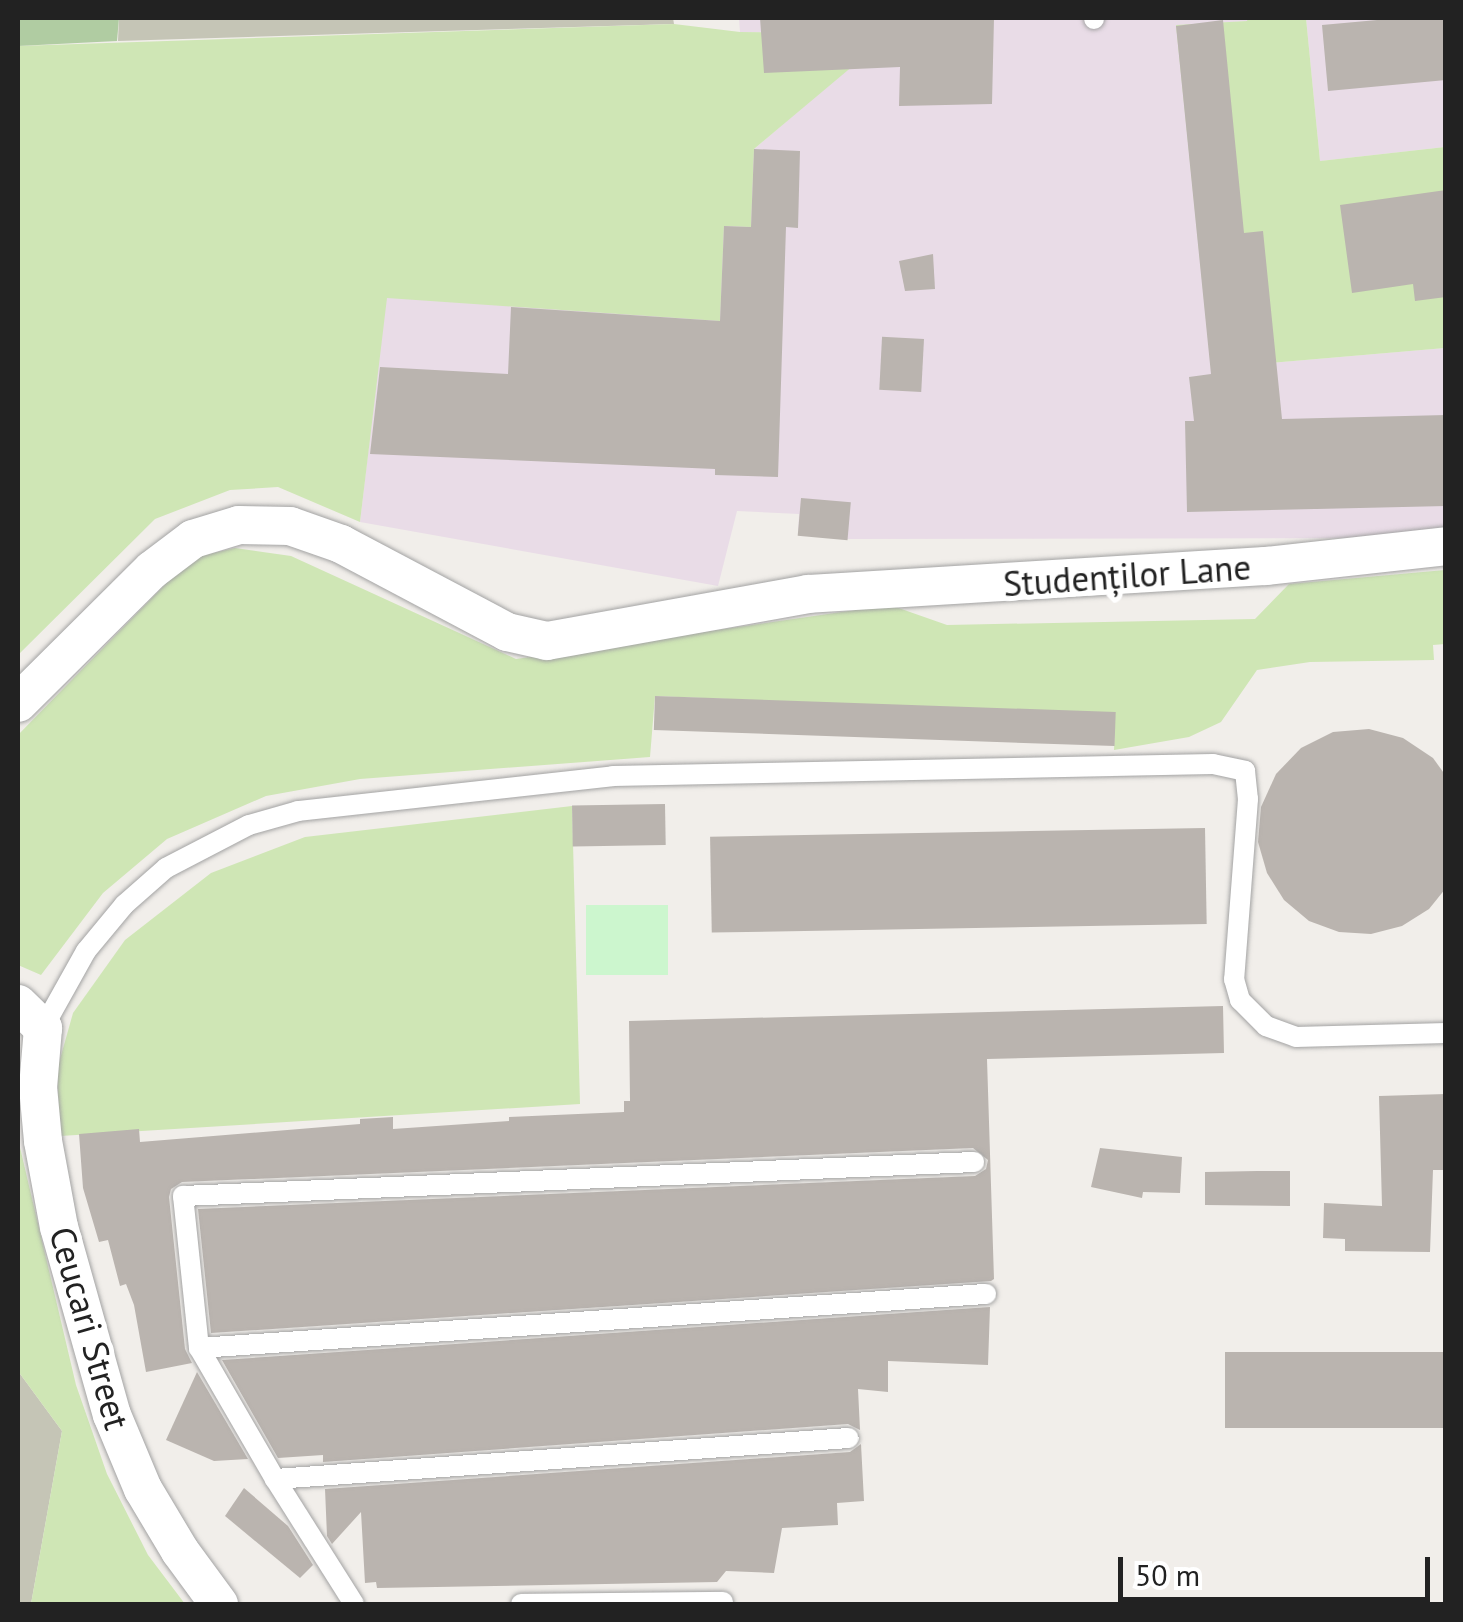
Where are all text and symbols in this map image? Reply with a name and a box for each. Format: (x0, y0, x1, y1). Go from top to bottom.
street label: Studenților Lane (1002, 545, 1252, 605)
street label: Ceucari Street (41, 1222, 139, 1434)
scale bar (1123, 1537, 1436, 1599)
text: 50 m (1135, 1555, 1200, 1594)

